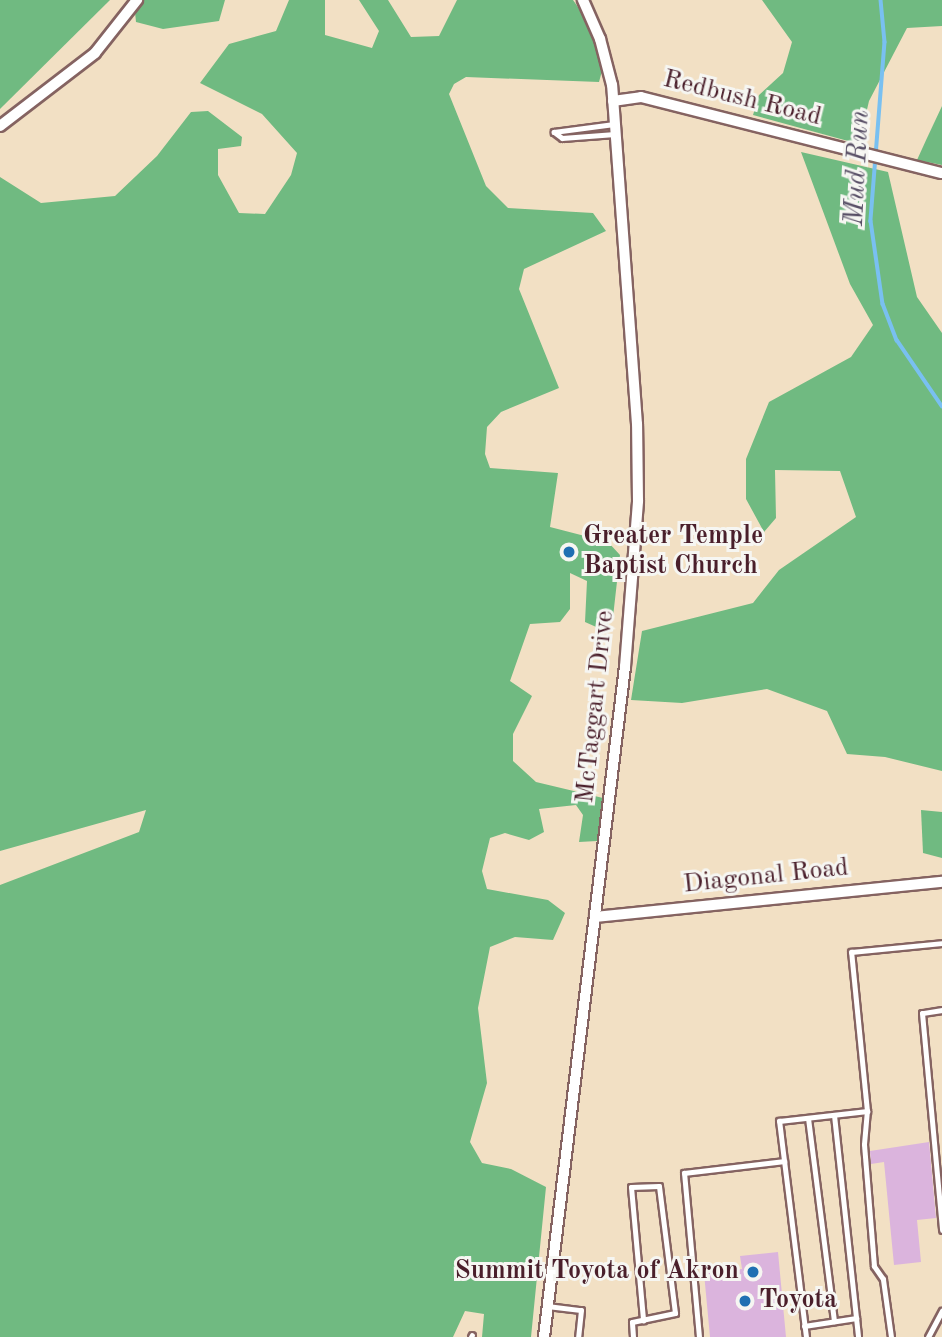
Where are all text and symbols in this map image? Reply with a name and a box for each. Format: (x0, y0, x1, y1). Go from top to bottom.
street label: Redbush Road (660, 64, 824, 134)
water label: Mud Run (838, 109, 878, 227)
place label: Greater Temple Baptist Church (583, 521, 763, 582)
marker: Greater Temple Baptist Church (561, 544, 577, 560)
street label: McTaggart Drive (570, 609, 622, 805)
street label: Diagonal Road (682, 853, 850, 901)
place label: Summit Toyota of Akron (455, 1256, 739, 1288)
marker: Summit Toyota of Akron (745, 1264, 761, 1280)
place label: Toyota (759, 1285, 837, 1317)
marker: Toyota (737, 1293, 753, 1309)

